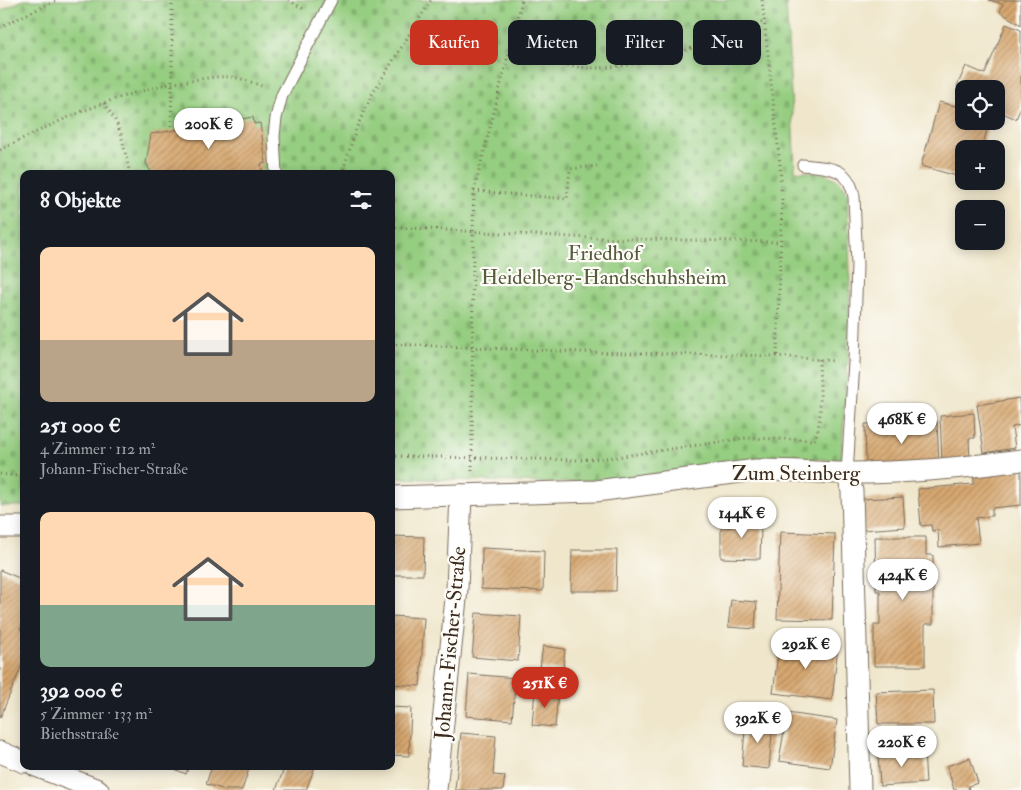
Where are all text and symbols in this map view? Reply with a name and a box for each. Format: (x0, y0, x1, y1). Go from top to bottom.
chip: Kaufen (410, 20, 498, 65)
chip: Mieten (508, 20, 596, 65)
chip: Filter (606, 20, 683, 65)
chip: Neu (693, 20, 761, 65)
map controls (955, 80, 1005, 250)
button: locate (955, 80, 1005, 130)
pin: 200K € (168, 108, 250, 150)
text: 200K € (185, 114, 233, 134)
button: + (955, 140, 1005, 190)
icon: filters (347, 186, 375, 214)
text: 8 Objekte (40, 187, 121, 214)
button: − (955, 200, 1005, 250)
park label: Friedhof Heidelberg-Handschuhsheim (481, 240, 727, 291)
icon: home (163, 279, 253, 369)
pin: 468K € (861, 402, 943, 445)
text: 468K € (878, 409, 926, 429)
text: 251 000 € (40, 412, 121, 439)
text: 4 Zimmer · 112 m² (40, 439, 155, 459)
text: Johann-Fischer-Straße (40, 459, 188, 479)
street label: Zum Steinberg (732, 460, 861, 487)
pin: 144K € (701, 496, 783, 539)
text: 144K € (719, 503, 765, 523)
icon: home (163, 544, 253, 634)
street label: Johann-Fischer-Straße (429, 545, 472, 742)
pin: 424K € (862, 558, 944, 601)
text: 424K € (878, 565, 928, 585)
pin: 292K € (765, 628, 847, 670)
text: 292K € (782, 634, 830, 654)
pin: 251K € (504, 666, 586, 709)
text: 251K € (523, 673, 567, 693)
text: 392 000 € (40, 677, 123, 704)
pin: 392K € (717, 702, 799, 744)
text: 5 Zimmer · 133 m² (40, 704, 152, 724)
text: 392K € (735, 708, 781, 728)
text: Biethsstraße (40, 724, 119, 744)
pin: 220K € (861, 726, 943, 768)
text: 220K € (878, 732, 926, 752)

